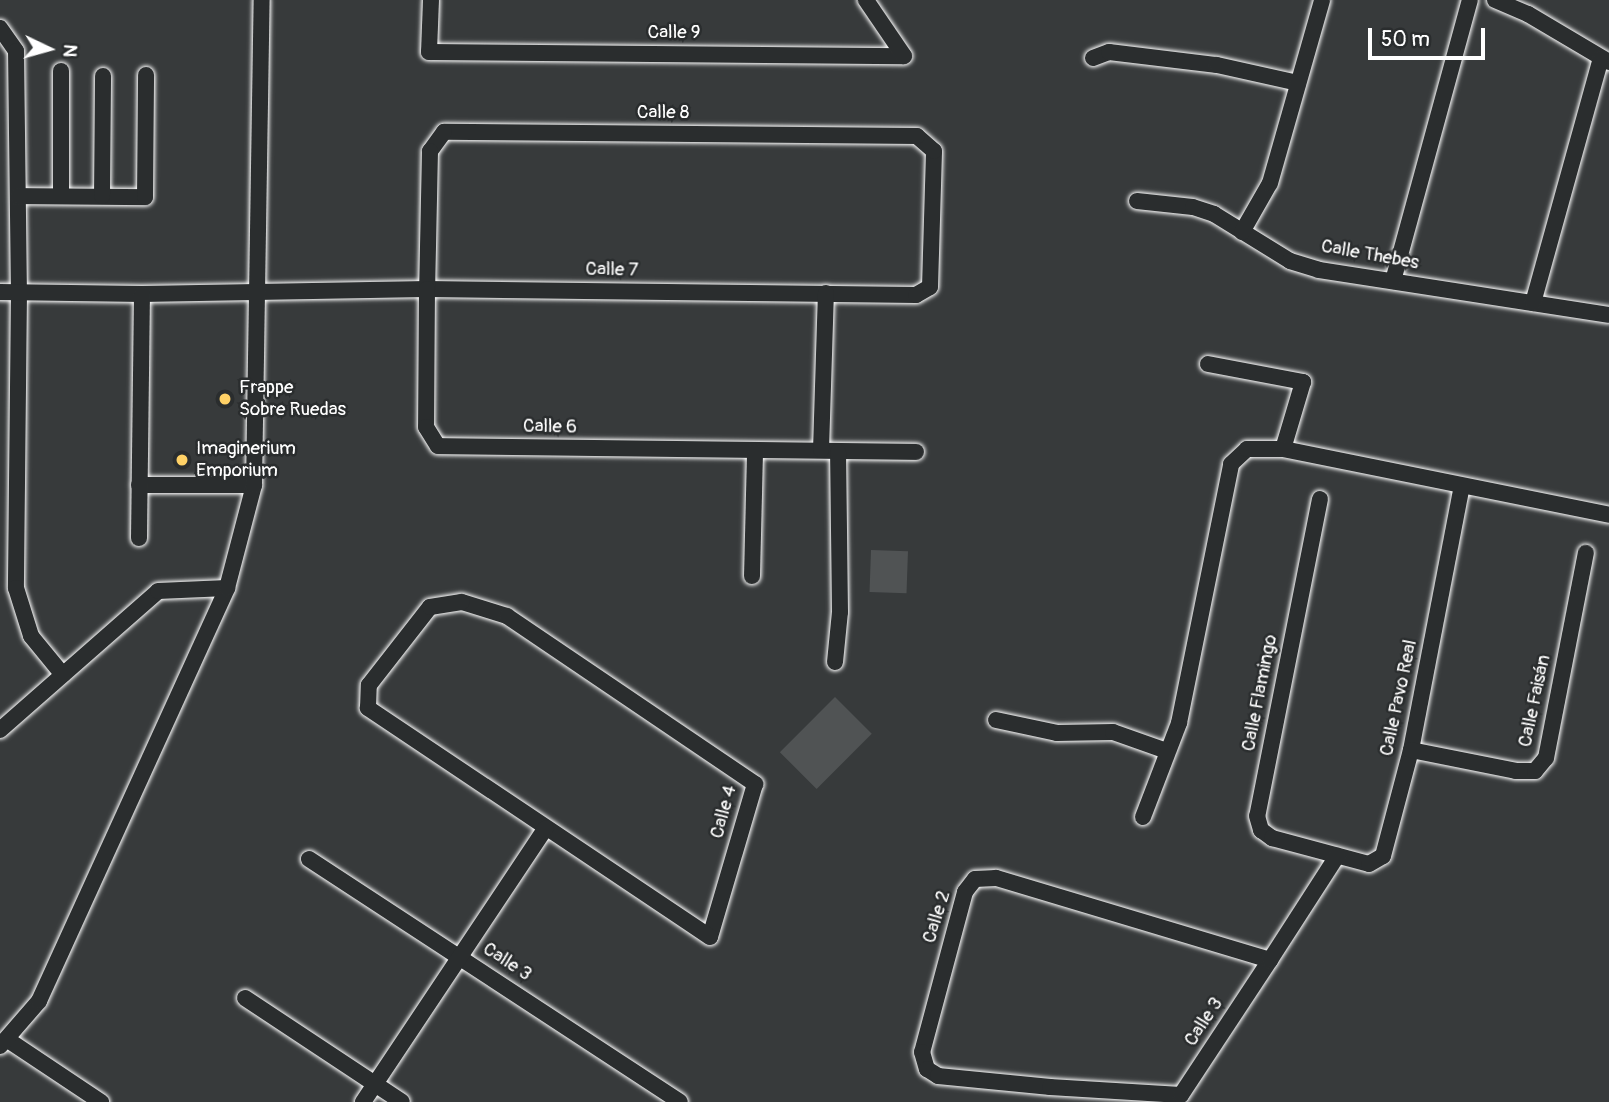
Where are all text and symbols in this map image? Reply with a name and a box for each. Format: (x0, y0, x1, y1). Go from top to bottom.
north arrow (14, 14, 84, 84)
scale bar (1371, 14, 1488, 58)
street label: Calle 9 (648, 22, 700, 44)
text: 50 m (1381, 26, 1430, 53)
text: N (57, 43, 82, 58)
street label: Calle 8 (637, 102, 689, 124)
street label: Calle Thebes (1319, 235, 1421, 275)
street label: Calle 7 (585, 258, 639, 282)
place label: Frappe Sobre Ruedas (239, 377, 346, 421)
marker: Frappe Sobre Ruedas (217, 391, 233, 407)
street label: Calle 6 (523, 415, 577, 439)
place label: Imaginerium Emporium (196, 438, 296, 482)
marker: Imaginerium Emporium (174, 452, 190, 468)
street label: Calle Flamingo (1238, 633, 1282, 753)
street label: Calle Pavo Real (1376, 638, 1422, 758)
street label: Calle Faisán (1514, 653, 1556, 749)
street label: Calle 4 (706, 783, 742, 841)
street label: Calle 2 (918, 888, 956, 946)
street label: Calle 3 (478, 938, 536, 986)
street label: Calle 3 (1180, 993, 1228, 1051)

